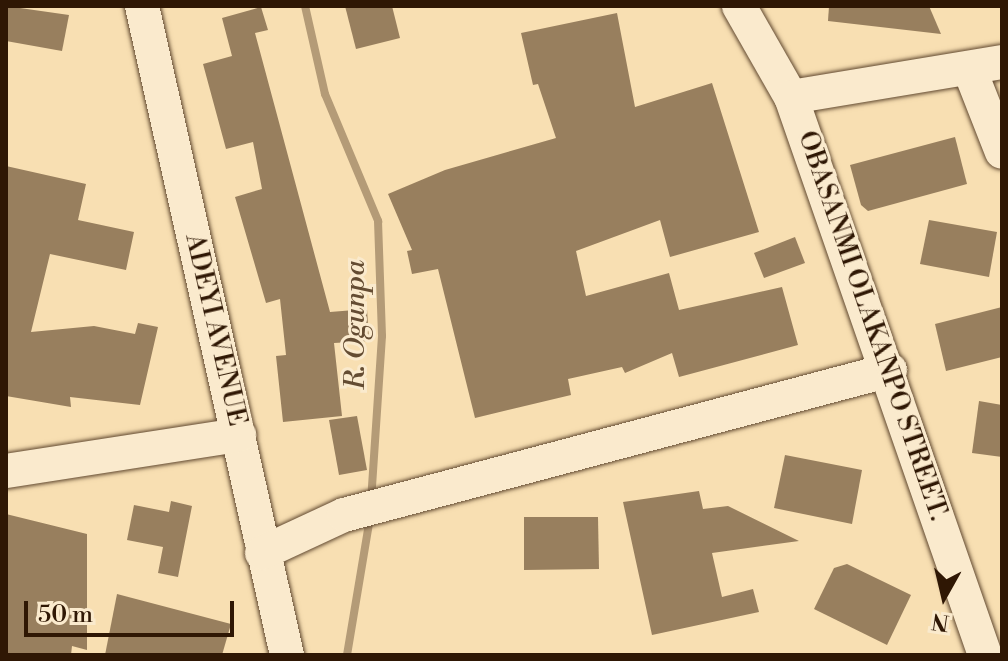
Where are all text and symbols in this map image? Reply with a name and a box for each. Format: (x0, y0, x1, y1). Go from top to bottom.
street label: OBASANMI OLAKANPO STREET. (791, 127, 953, 525)
street label: ADEYI AVENUE (178, 231, 252, 429)
water label: R. Ogunpa (339, 260, 373, 390)
north arrow (904, 557, 984, 637)
scale bar (28, 585, 238, 635)
text: 50 m (38, 600, 93, 630)
text: N (930, 607, 951, 636)

